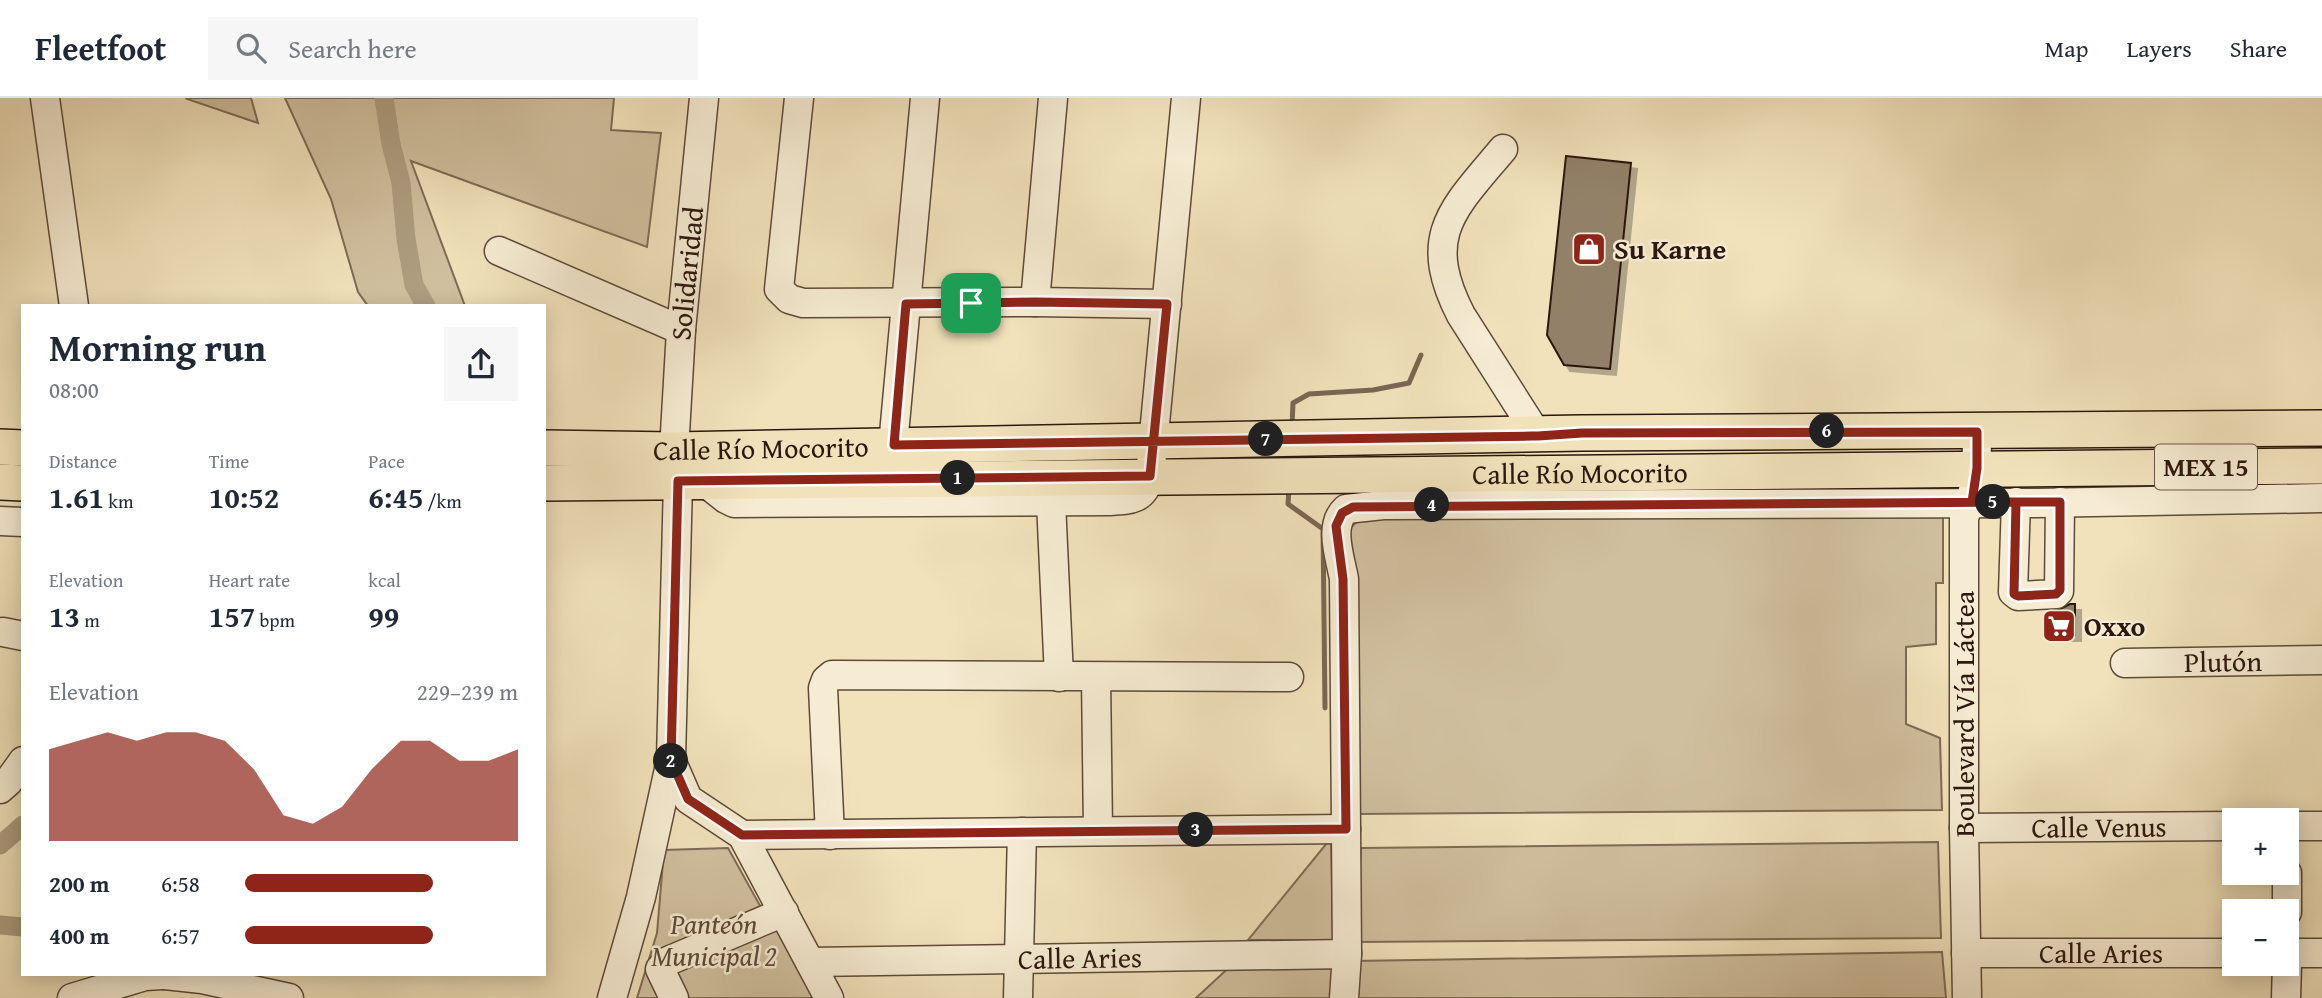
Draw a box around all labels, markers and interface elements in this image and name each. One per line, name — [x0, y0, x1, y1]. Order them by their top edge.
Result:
search box — [208, 17, 698, 80]
text: Fleetfoot — [35, 24, 166, 72]
icon: search — [232, 29, 270, 67]
text: Search here — [288, 29, 417, 68]
text: Map — [2045, 31, 2088, 66]
text: Layers — [2126, 31, 2192, 66]
text: Share — [2230, 31, 2287, 66]
street label: Solidaridad — [659, 204, 713, 342]
place label: Su Karne — [1614, 228, 1726, 269]
shop icon: Su Karne — [1570, 230, 1608, 268]
pin — [941, 273, 1001, 333]
icon: arrive — [952, 284, 990, 322]
text: Morning run — [49, 319, 266, 375]
button: share — [444, 327, 518, 401]
text: 08:00 — [49, 373, 99, 406]
pin: 6 — [1810, 414, 1844, 448]
text: 6 — [1822, 416, 1831, 444]
pin: 7 — [1248, 422, 1284, 456]
text: 7 — [1261, 424, 1270, 452]
street label: Calle Río Mocorito — [653, 425, 869, 470]
road number: MEX 15 — [2155, 444, 2257, 490]
text: Distance — [49, 447, 117, 475]
text: Time — [209, 447, 249, 475]
text: Pace — [368, 447, 405, 475]
street label: Calle Río Mocorito — [1472, 451, 1688, 494]
pin: 1 — [940, 460, 976, 496]
text: 1 — [953, 463, 962, 491]
text: 1.61 — [49, 475, 104, 519]
text: 10:52 — [209, 475, 279, 519]
text: 6:45 — [368, 475, 423, 519]
pin: 5 — [1976, 484, 2010, 520]
text: km — [104, 487, 133, 515]
text: /km — [423, 487, 462, 515]
text: 5 — [1988, 487, 1997, 515]
pin: 4 — [1414, 488, 1450, 522]
text: 4 — [1427, 490, 1436, 518]
text: Elevation — [49, 566, 123, 594]
text: Heart rate — [209, 566, 290, 594]
text: kcal — [368, 566, 401, 594]
street label: Boulevard Vía Láctea — [1943, 590, 1984, 837]
text: 13 — [49, 594, 80, 638]
text: 157 — [209, 594, 255, 638]
text: 99 — [368, 594, 399, 638]
place label: Oxxo — [2084, 605, 2146, 646]
text: m — [80, 606, 100, 634]
text: bpm — [255, 606, 295, 634]
supermarket icon: Oxxo — [2040, 607, 2078, 645]
street label: Plutón — [2184, 640, 2263, 682]
text: Elevation — [49, 675, 139, 708]
text: 229–239 m — [417, 675, 518, 708]
pin: 2 — [654, 744, 688, 778]
text: 2 — [666, 746, 675, 774]
street label: Calle Venus — [2031, 806, 2167, 848]
map controls — [2222, 808, 2299, 976]
button: + — [2222, 808, 2299, 885]
pin: 3 — [1178, 812, 1214, 848]
text: 3 — [1191, 815, 1200, 843]
text: 200 m — [49, 867, 110, 900]
text: 6:58 — [161, 867, 200, 900]
button: − — [2222, 899, 2299, 976]
park label: Panteón Municipal 2 — [651, 903, 777, 976]
text: 400 m — [49, 919, 110, 952]
text: 6:57 — [161, 919, 200, 952]
street label: Calle Aries — [2039, 932, 2163, 973]
street label: Calle Aries — [1018, 936, 1142, 979]

